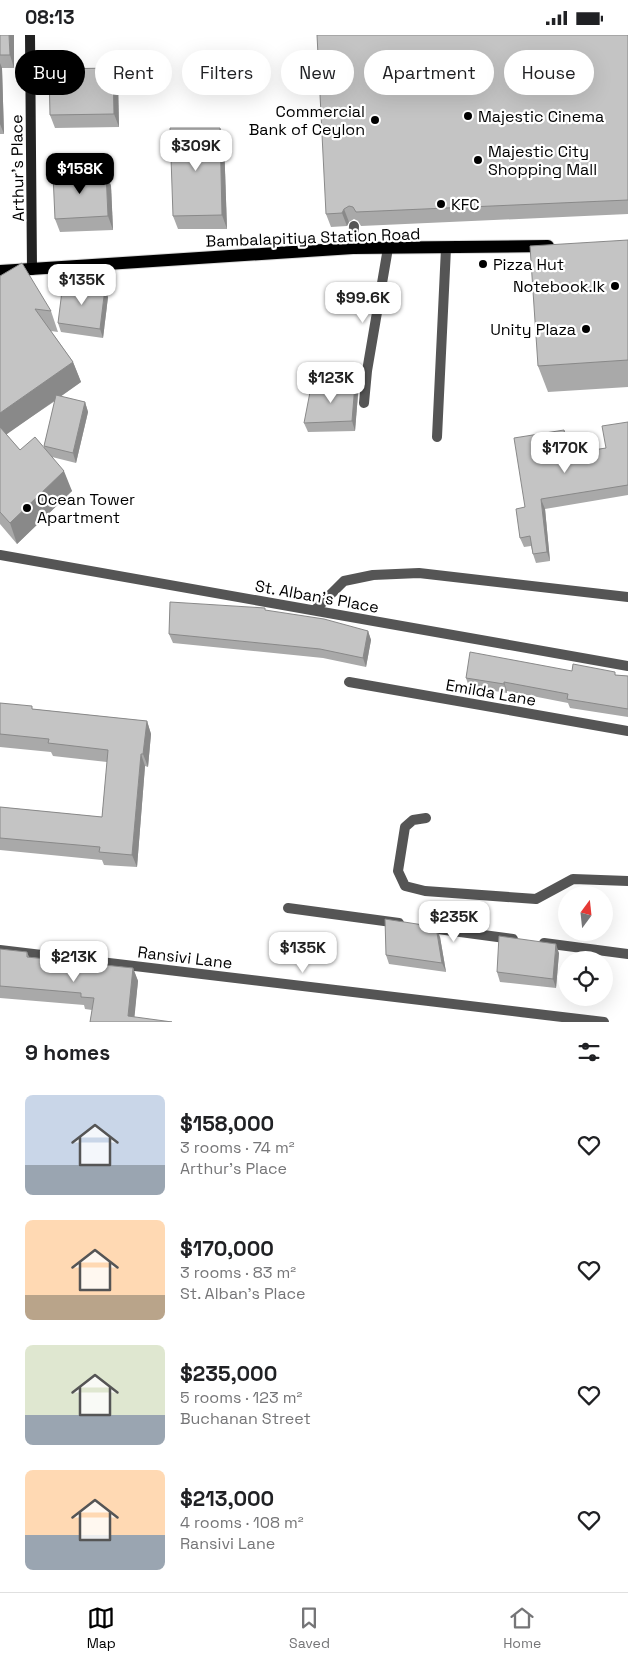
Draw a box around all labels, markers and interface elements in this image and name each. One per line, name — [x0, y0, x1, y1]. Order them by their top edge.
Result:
text: 08:13 — [25, 5, 75, 30]
chip: Buy — [15, 50, 85, 95]
chip: Rent — [95, 50, 172, 95]
chip: Filters — [182, 50, 271, 95]
chip: New — [281, 50, 354, 95]
chip: Apartment — [364, 50, 494, 95]
chip: House — [504, 50, 594, 95]
place label: Commercial Bank of Ceylon — [249, 101, 365, 140]
place label: Majestic Cinema — [478, 106, 604, 127]
marker: Majestic Cinema — [462, 110, 474, 122]
street label: Arthur's Place — [6, 114, 29, 222]
marker: Commercial Bank of Ceylon — [369, 114, 381, 126]
pin: $309K — [161, 129, 231, 172]
text: $309K — [171, 135, 221, 156]
place label: Majestic City Shopping Mall — [488, 141, 597, 180]
pin: $158K — [45, 153, 115, 195]
marker: Majestic City Shopping Mall — [472, 154, 484, 166]
text: $158K — [57, 158, 103, 179]
place label: KFC — [451, 194, 480, 215]
marker: KFC — [435, 198, 447, 210]
street label: Bambalapitiya Station Road — [205, 223, 421, 252]
place label: Pizza Hut — [493, 254, 564, 275]
marker: Pizza Hut — [477, 258, 489, 270]
pin: $135K — [47, 263, 117, 306]
text: $135K — [59, 269, 105, 290]
place label: Notebook.lk — [513, 276, 605, 297]
marker: Notebook.lk — [609, 280, 621, 292]
pin: $99.6K — [322, 281, 404, 324]
text: $99.6K — [336, 287, 390, 308]
place label: Unity Plaza — [490, 319, 576, 340]
marker: Unity Plaza — [580, 323, 592, 335]
pin: $123K — [296, 361, 366, 404]
text: $123K — [308, 367, 354, 388]
pin: $170K — [530, 431, 600, 474]
text: $170K — [542, 437, 588, 458]
place label: Ocean Tower Apartment — [37, 489, 135, 528]
marker: Ocean Tower Apartment — [21, 502, 33, 514]
street label: St. Alban's Place — [253, 575, 381, 618]
street label: Emilda Lane — [444, 674, 538, 711]
north arrow — [558, 886, 612, 941]
map controls — [558, 886, 613, 1006]
pin: $235K — [419, 901, 489, 943]
text: $235K — [430, 906, 478, 927]
pin: $135K — [268, 931, 338, 974]
text: $135K — [280, 937, 326, 958]
pin: $213K — [39, 941, 109, 983]
street label: Ransivi Lane — [136, 941, 234, 974]
text: $213K — [51, 946, 97, 967]
button: locate — [558, 951, 613, 1006]
icon: filters — [575, 1038, 603, 1066]
text: 9 homes — [25, 1039, 110, 1066]
text: $158,000 — [180, 1110, 274, 1137]
icon: home — [65, 1115, 125, 1175]
icon: heart — [575, 1131, 603, 1159]
text: 3 rooms · 74 m² — [180, 1137, 295, 1158]
text: Arthur's Place — [180, 1158, 287, 1179]
text: $170,000 — [180, 1235, 274, 1262]
icon: home — [65, 1240, 125, 1300]
icon: heart — [575, 1256, 603, 1284]
text: 3 rooms · 83 m² — [180, 1262, 296, 1283]
text: St. Alban's Place — [180, 1283, 306, 1304]
text: $235,000 — [180, 1360, 277, 1387]
icon: home — [65, 1365, 125, 1425]
icon: heart — [575, 1381, 603, 1409]
text: 5 rooms · 123 m² — [180, 1387, 302, 1408]
text: Buchanan Street — [180, 1408, 311, 1429]
text: $213,000 — [180, 1485, 274, 1512]
icon: home — [65, 1490, 125, 1550]
icon: heart — [575, 1506, 603, 1534]
text: 4 rooms · 108 m² — [180, 1512, 304, 1533]
text: Ransivi Lane — [180, 1533, 275, 1554]
tab: Map — [87, 1604, 116, 1652]
tab: Saved — [289, 1604, 330, 1652]
tab: Home — [503, 1604, 541, 1652]

